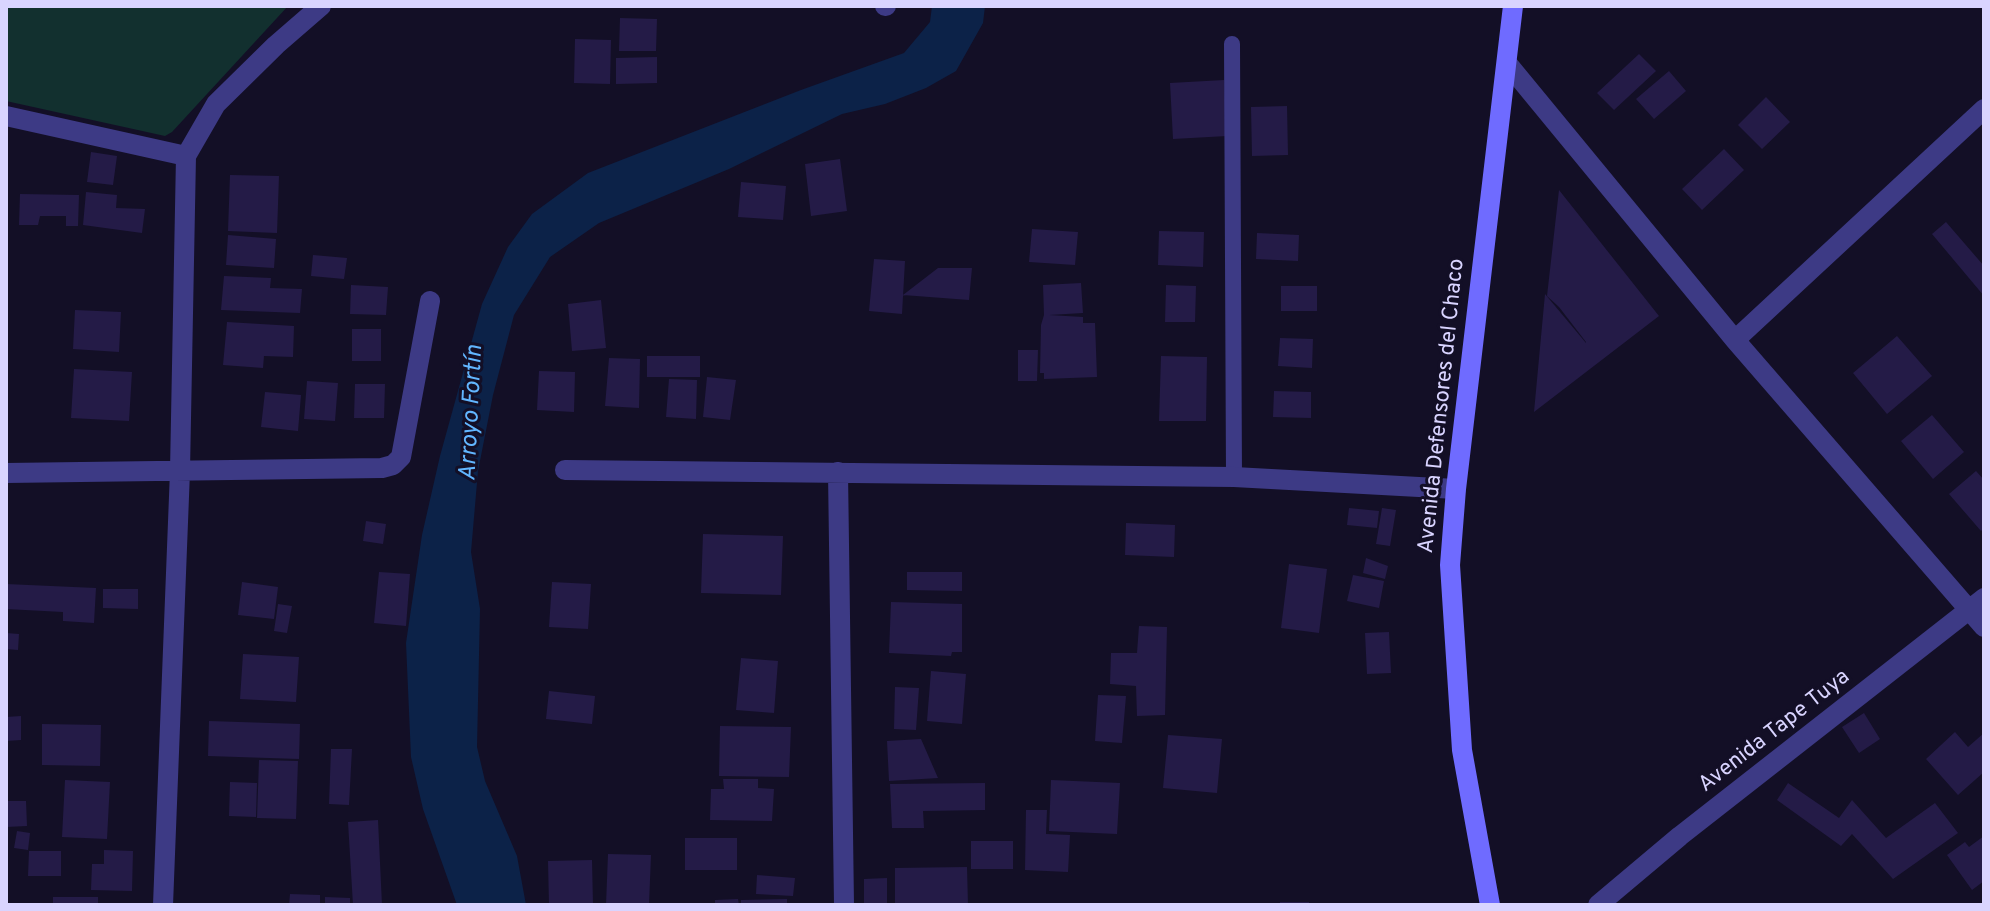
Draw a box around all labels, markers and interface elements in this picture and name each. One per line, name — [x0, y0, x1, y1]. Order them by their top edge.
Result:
street label: Avenida Defensores del Chaco — [1414, 257, 1472, 555]
water label: Arroyo Fortín — [455, 344, 491, 482]
street label: Avenida Tape Tuya — [1694, 665, 1856, 799]

